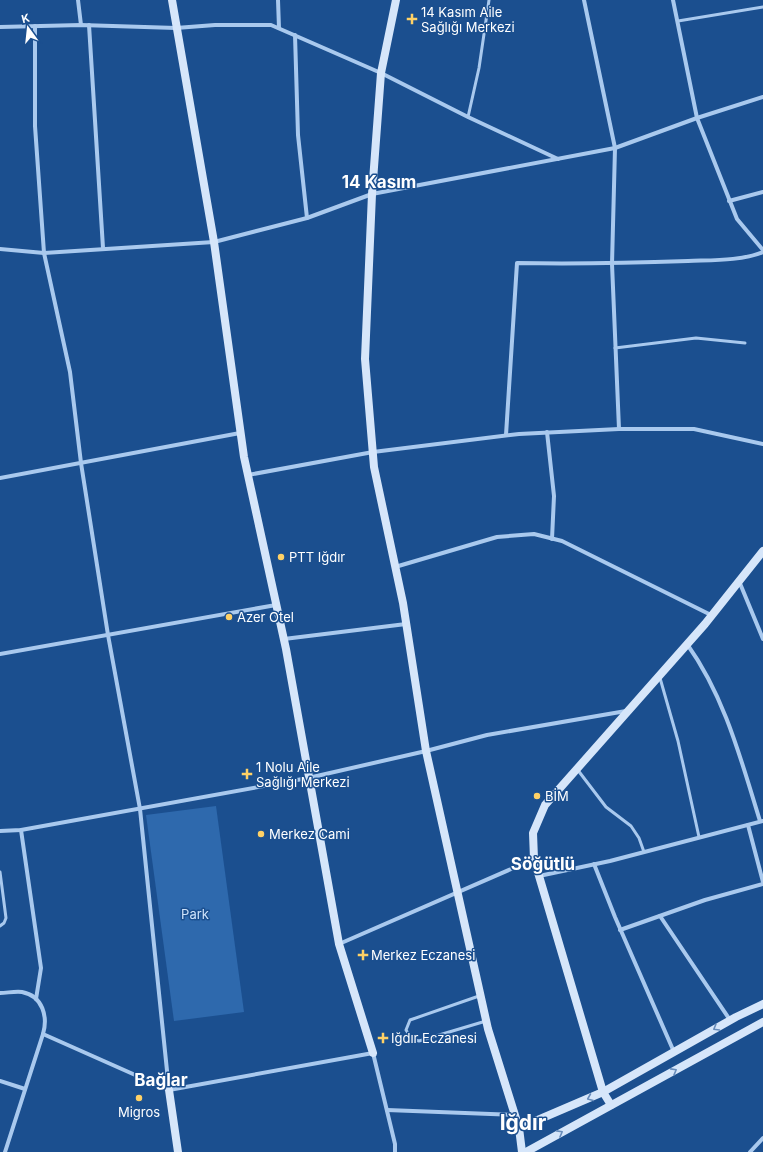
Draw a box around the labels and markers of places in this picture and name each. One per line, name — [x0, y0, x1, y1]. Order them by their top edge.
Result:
place label: 14 Kasım Aile Sağlığı Merkezi — [421, 4, 515, 35]
marker: 14 Kasım Aile Sağlığı Merkezi — [406, 13, 418, 25]
place label: PTT Iğdır — [289, 549, 345, 565]
marker: PTT Iğdır — [276, 552, 286, 562]
place label: Azer Otel — [237, 609, 294, 625]
marker: Azer Otel — [224, 612, 234, 622]
place label: 1 Nolu Aile Sağlığı Merkezi — [256, 759, 350, 790]
marker: 1 Nolu Aile Sağlığı Merkezi — [241, 768, 253, 780]
place label: BİM — [545, 788, 569, 804]
marker: BİM — [532, 791, 542, 801]
place label: Merkez Cami — [269, 826, 350, 842]
marker: Merkez Cami — [256, 829, 266, 839]
place label: Merkez Eczanesi — [371, 947, 475, 963]
marker: Merkez Eczanesi — [358, 950, 368, 960]
place label: Iğdır Eczanesi — [391, 1030, 477, 1046]
marker: Iğdır Eczanesi — [378, 1033, 388, 1043]
marker: Migros — [134, 1093, 144, 1103]
place label: Migros — [118, 1104, 160, 1120]

